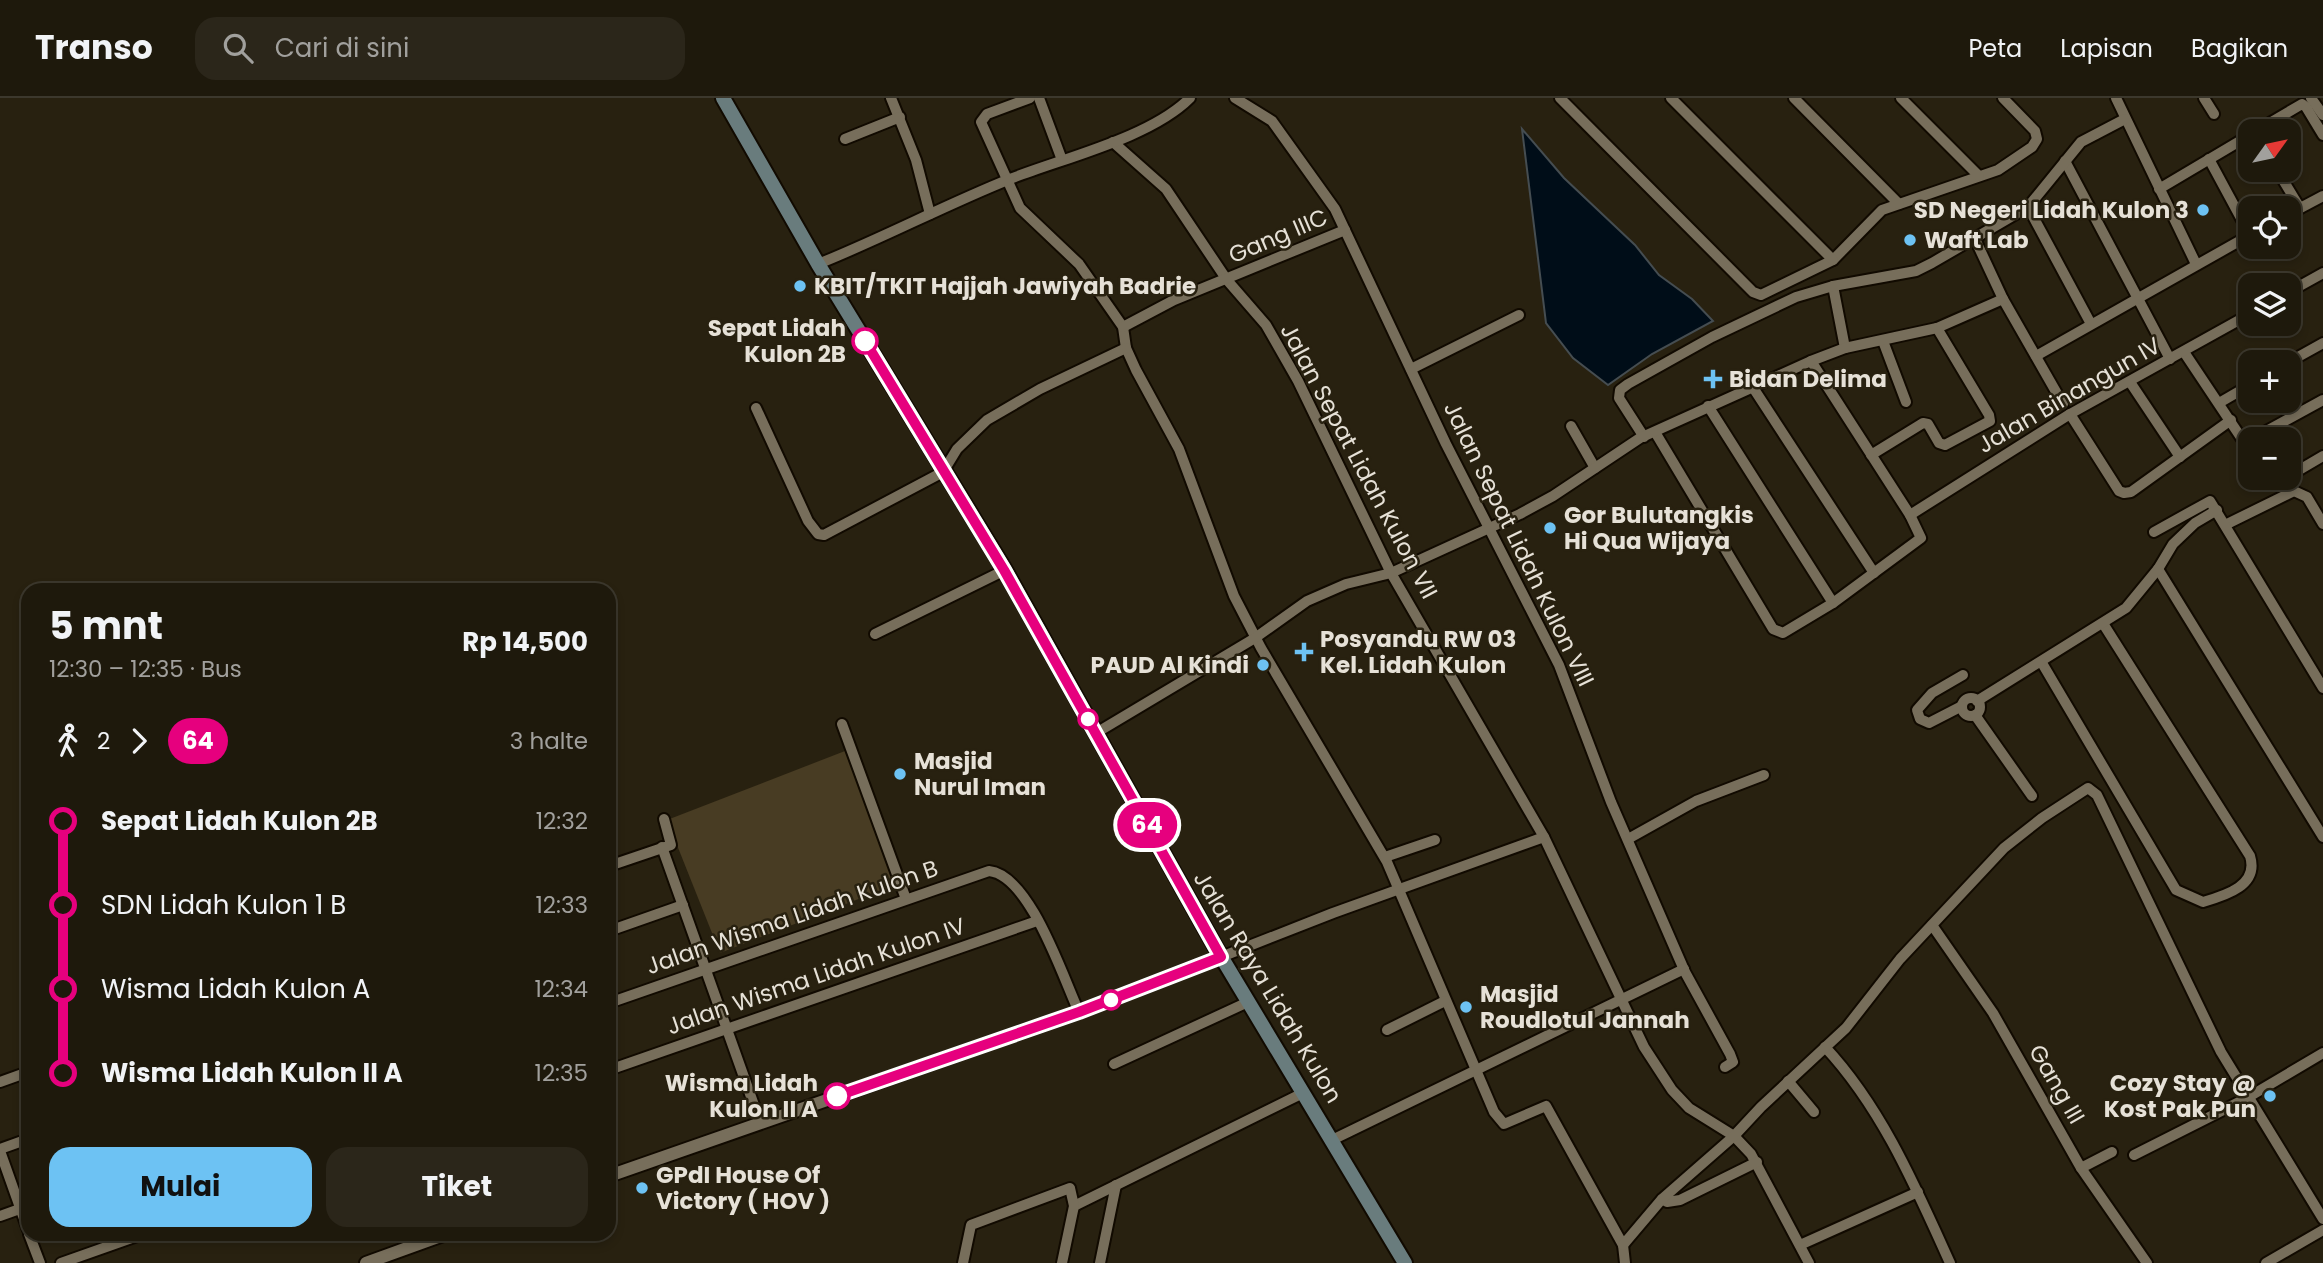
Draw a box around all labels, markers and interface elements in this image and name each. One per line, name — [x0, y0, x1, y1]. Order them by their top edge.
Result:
search box — [195, 17, 685, 80]
text: Transo — [35, 24, 153, 71]
icon: search — [219, 29, 257, 67]
text: Cari di sini — [275, 30, 409, 66]
text: Peta — [1968, 32, 2022, 65]
text: Lapisan — [2060, 32, 2153, 65]
text: Bagikan — [2191, 32, 2288, 65]
north arrow — [2238, 119, 2301, 182]
map controls — [2238, 119, 2301, 490]
place label: SD Negeri Lidah Kulon 3 — [1914, 194, 2189, 226]
button: locate — [2238, 196, 2301, 259]
street label: Gang IIIC — [1224, 201, 1332, 271]
marker: SD Negeri Lidah Kulon 3 — [2195, 202, 2211, 218]
place label: Waft Lab — [1924, 224, 2029, 256]
marker: Waft Lab — [1902, 232, 1918, 248]
place label: KBIT/TKIT Hajjah Jawiyah Badrie — [814, 270, 1196, 302]
button: layers — [2238, 273, 2301, 336]
marker: KBIT/TKIT Hajjah Jawiyah Badrie — [792, 278, 808, 294]
place label: Sepat Lidah Kulon 2B — [708, 312, 846, 370]
street label: Jalan Sepat Lidah Kulon VII — [1273, 318, 1445, 604]
marker: Sepat Lidah Kulon 2B — [852, 328, 878, 354]
street label: Jalan Binangun IV — [1971, 329, 2167, 461]
button: + — [2238, 350, 2301, 413]
place label: Bidan Delima — [1729, 363, 1887, 395]
marker: Bidan Delima — [1703, 369, 1723, 389]
street label: Jalan Sepat Lidah Kulon VIII — [1436, 396, 1602, 692]
button: − — [2238, 427, 2301, 490]
place label: Gor Bulutangkis Hi Qua Wijaya — [1564, 499, 1754, 557]
marker: Gor Bulutangkis Hi Qua Wijaya — [1542, 520, 1558, 536]
text: 5 mnt — [49, 599, 163, 652]
place label: Posyandu RW 03 Kel. Lidah Kulon — [1320, 623, 1516, 681]
text: Rp 14,500 — [462, 624, 588, 660]
marker: Posyandu RW 03 Kel. Lidah Kulon — [1294, 642, 1314, 662]
place label: PAUD Al Kindi — [1091, 649, 1249, 681]
text: 12:30 – 12:35 · Bus — [49, 653, 242, 685]
marker: PAUD Al Kindi — [1255, 657, 1271, 673]
unlabelled marker — [1078, 709, 1098, 729]
icon: walk — [49, 722, 87, 760]
icon: forward — [120, 722, 158, 760]
text: 64 — [182, 724, 214, 757]
text: 2 — [97, 725, 110, 757]
text: 3 halte — [510, 725, 588, 757]
place label: Masjid Nurul Iman — [914, 745, 1046, 803]
marker: Masjid Nurul Iman — [892, 766, 908, 782]
line badge: 64 — [1116, 802, 1178, 848]
text: Sepat Lidah Kulon 2B — [101, 803, 378, 839]
text: 12:32 — [536, 805, 588, 837]
text: 64 — [1131, 808, 1163, 841]
street label: Jalan Wisma Lidah Kulon B — [642, 852, 942, 982]
street label: Jalan Raya Lidah Kulon — [1186, 865, 1350, 1109]
text: SDN Lidah Kulon 1 B — [101, 887, 346, 923]
text: 12:33 — [535, 889, 588, 921]
street label: Jalan Wisma Lidah Kulon IV — [662, 910, 970, 1042]
text: Wisma Lidah Kulon A — [101, 971, 370, 1007]
text: 12:34 — [535, 973, 588, 1005]
place label: Masjid Roudlotul Jannah — [1480, 978, 1690, 1036]
unlabelled marker — [1101, 990, 1121, 1010]
marker: Masjid Roudlotul Jannah — [1458, 999, 1474, 1015]
street label: Gang III — [2021, 1038, 2093, 1130]
text: Wisma Lidah Kulon II A — [101, 1055, 403, 1091]
text: 12:35 — [535, 1057, 588, 1089]
place label: Wisma Lidah Kulon II A — [665, 1067, 818, 1125]
place label: Cozy Stay @ Kost Pak Pun — [2104, 1067, 2256, 1125]
marker: Wisma Lidah Kulon II A — [824, 1083, 850, 1109]
marker: Cozy Stay @ Kost Pak Pun — [2262, 1088, 2278, 1104]
button: Mulai — [49, 1147, 312, 1227]
button: Tiket — [326, 1147, 588, 1227]
place label: GPdI House Of Victory ( HOV ) — [656, 1159, 830, 1217]
marker: GPdI House Of Victory ( HOV ) — [634, 1180, 650, 1196]

